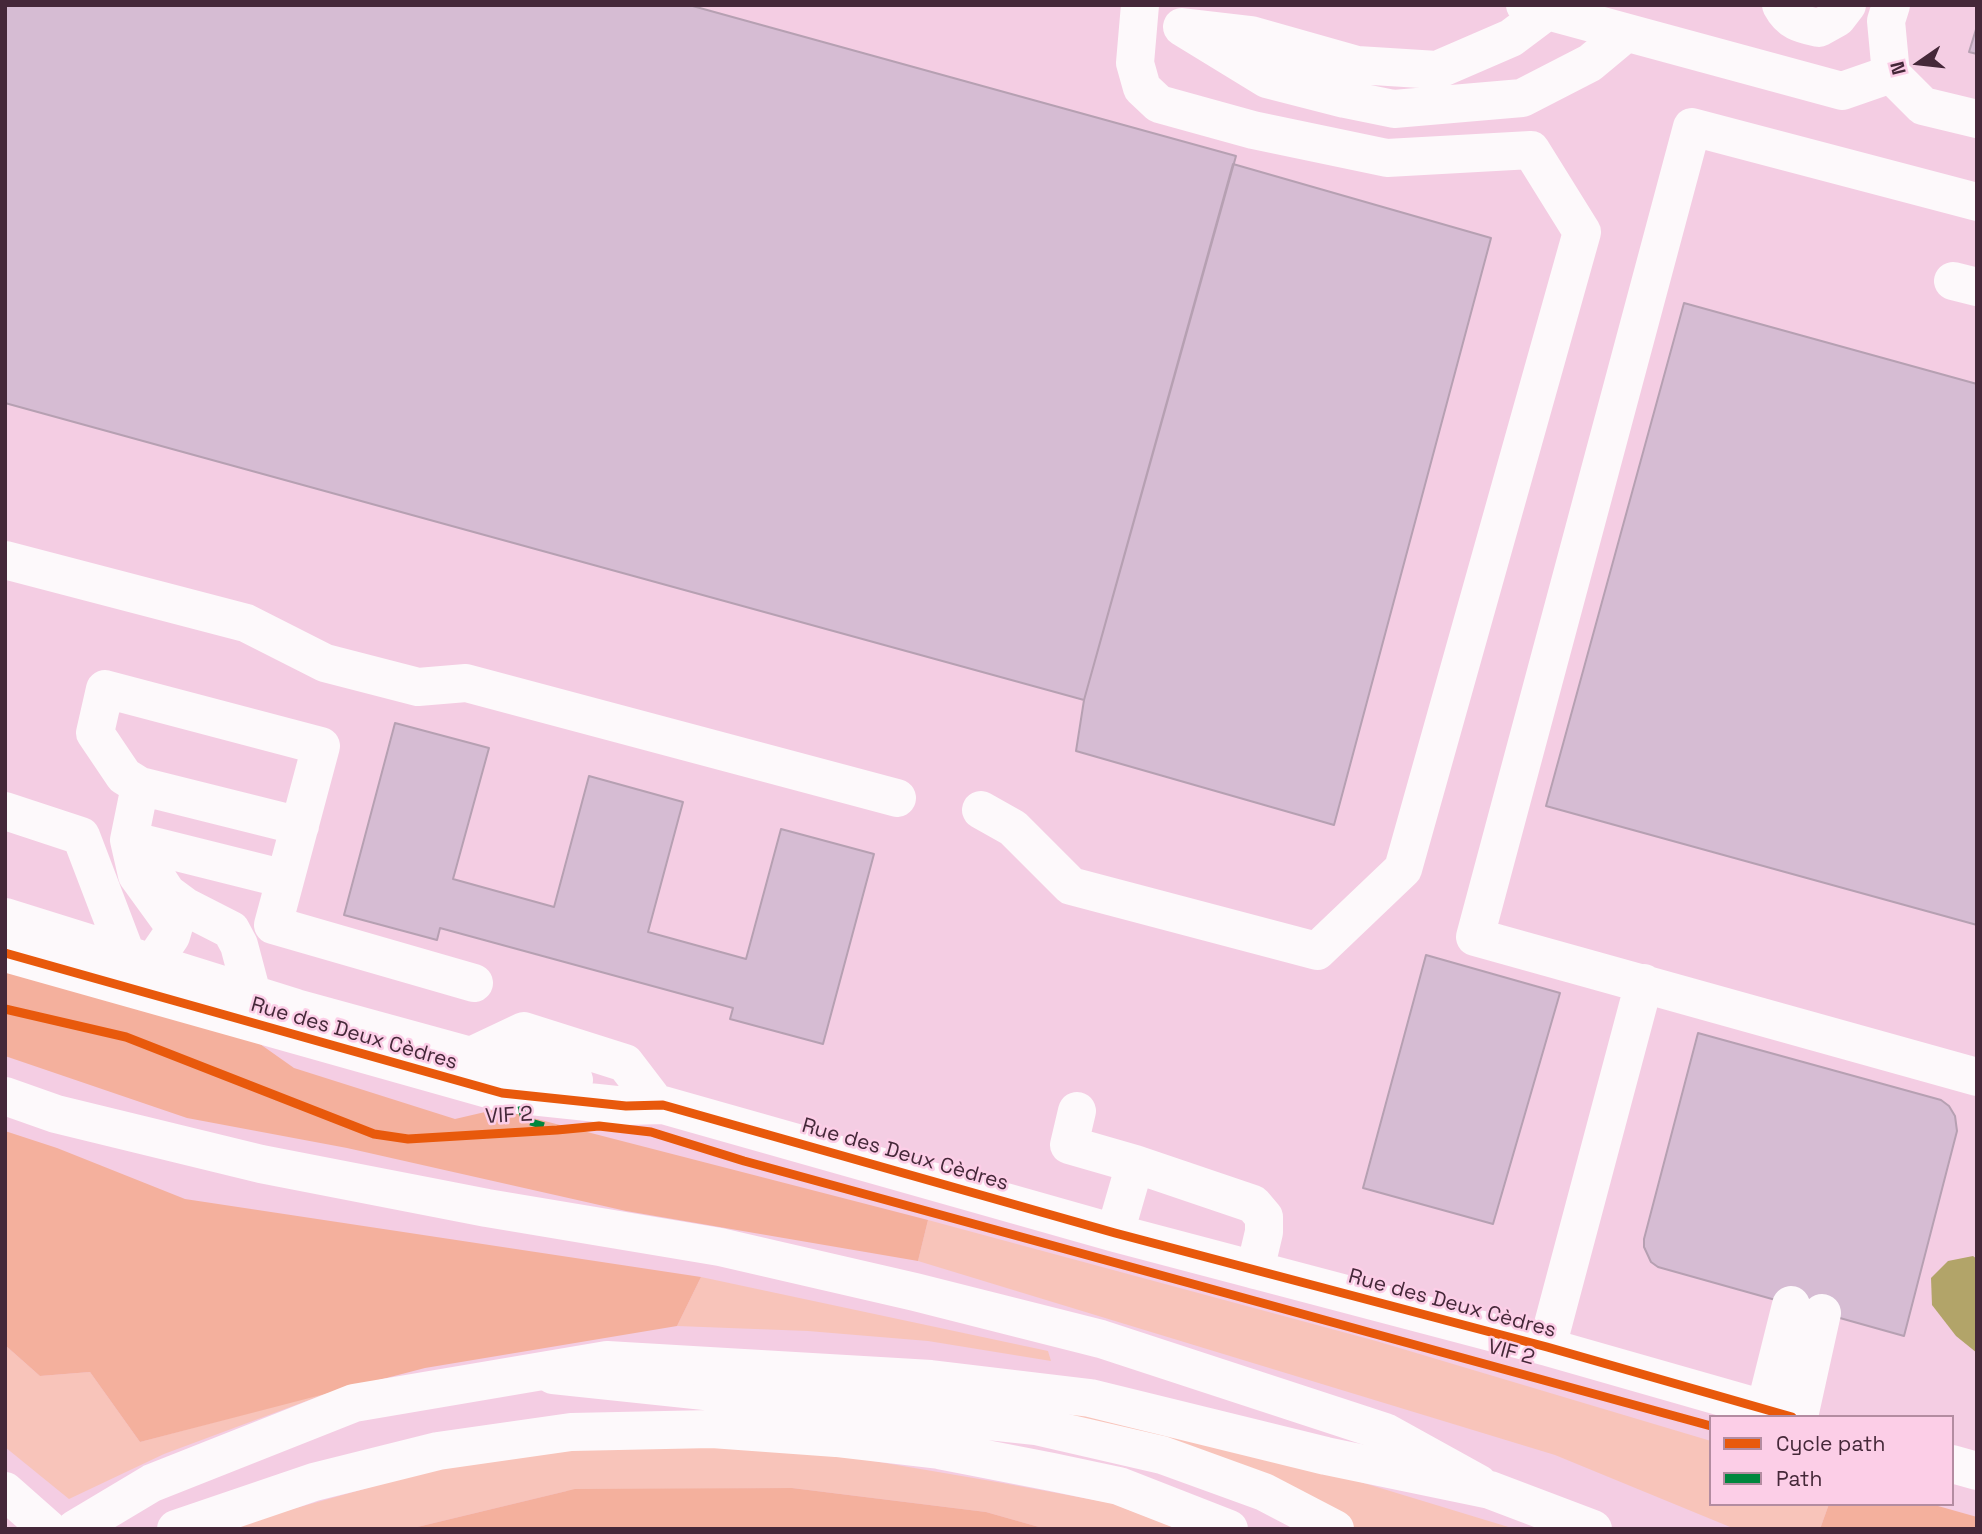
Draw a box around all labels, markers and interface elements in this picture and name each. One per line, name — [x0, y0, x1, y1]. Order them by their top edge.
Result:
north arrow — [1884, 28, 1954, 98]
text: N — [1884, 59, 1912, 77]
street label: Rue des Deux Cèdres — [248, 992, 460, 1076]
street label: VIF 2 — [485, 1102, 533, 1130]
street label: Rue des Deux Cèdres — [799, 1113, 1011, 1197]
street label: Rue des Deux Cèdres — [1345, 1264, 1559, 1344]
street label: VIF 2 — [1485, 1335, 1537, 1371]
legend — [1709, 1415, 1954, 1506]
text: Cycle path — [1776, 1430, 1885, 1457]
text: Path — [1776, 1465, 1822, 1492]

